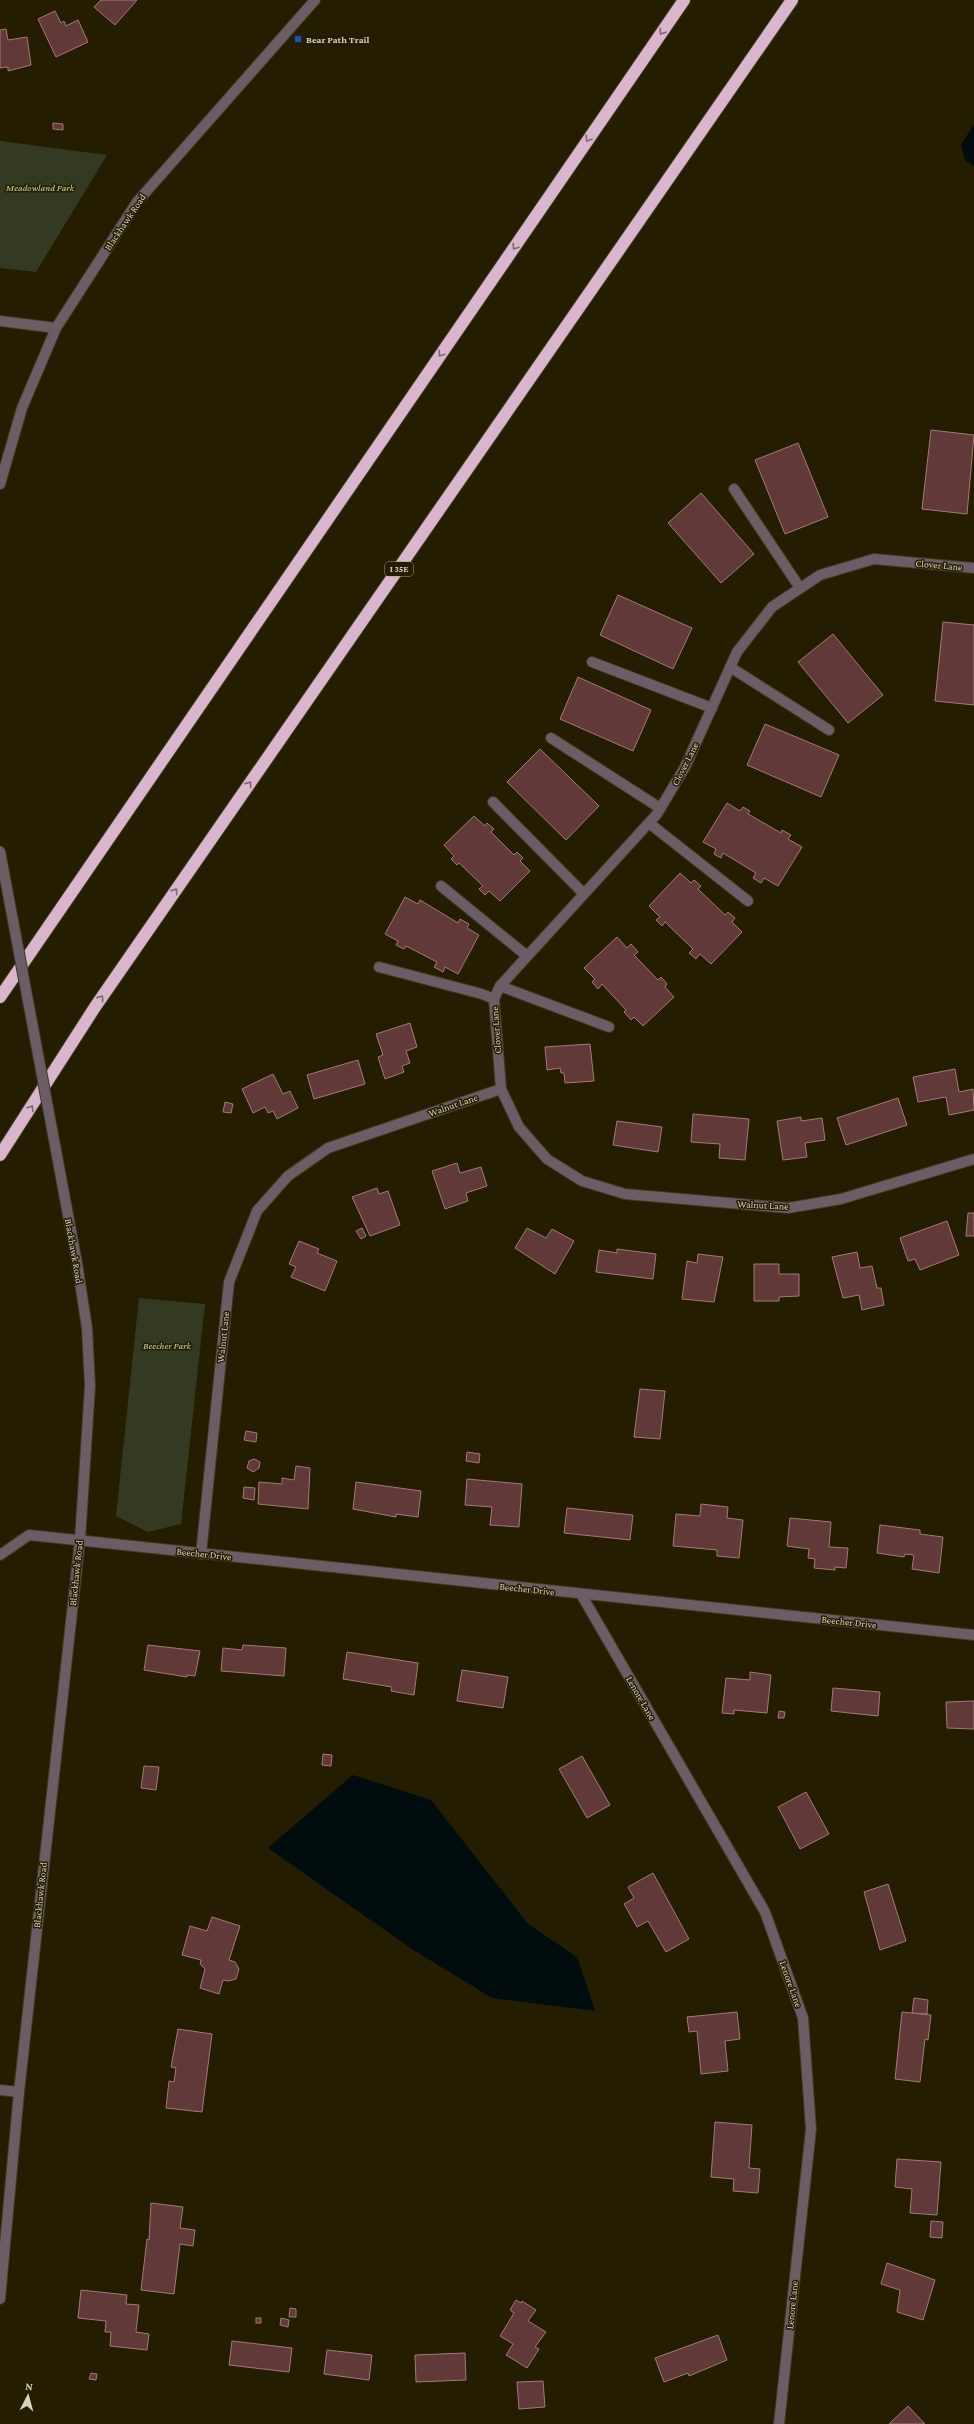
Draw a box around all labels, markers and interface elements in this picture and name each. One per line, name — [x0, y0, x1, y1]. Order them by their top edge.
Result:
one-way arrow — [659, 28, 667, 35]
marker: Bear Path Trail — [293, 34, 303, 44]
place label: Bear Path Trail — [306, 34, 369, 45]
one-way arrow — [586, 135, 593, 142]
park label: Meadowland Park — [5, 182, 75, 193]
street label: Blackhawk Road — [102, 191, 148, 252]
one-way arrow — [513, 242, 520, 249]
one-way arrow — [438, 350, 446, 357]
street label: Clover Lane — [915, 557, 964, 573]
road number: I 35E — [385, 562, 413, 576]
street label: Clover Lane — [669, 740, 701, 788]
one-way arrow — [244, 782, 251, 789]
one-way arrow — [170, 889, 177, 896]
one-way arrow — [96, 996, 103, 1003]
street label: Clover Lane — [489, 1005, 503, 1054]
street label: Walnut Lane — [427, 1091, 480, 1119]
one-way arrow — [27, 1105, 34, 1112]
street label: Walnut Lane — [737, 1198, 789, 1212]
street label: Blackhawk Road — [63, 1218, 85, 1285]
street label: Walnut Lane — [215, 1310, 231, 1363]
park label: Beecher Park — [143, 1340, 192, 1351]
street label: Blackhawk Road — [67, 1539, 85, 1606]
street label: Beecher Drive — [176, 1546, 233, 1562]
street label: Beecher Drive — [499, 1581, 556, 1597]
street label: Beecher Drive — [821, 1614, 878, 1630]
street label: Lenore Lane — [624, 1674, 658, 1722]
street label: Blackhawk Road — [31, 1861, 49, 1928]
street label: Lenore Lane — [778, 1959, 805, 2009]
street label: Lenore Lane — [784, 2280, 800, 2330]
north arrow — [8, 2376, 48, 2416]
text: N — [25, 2380, 34, 2392]

